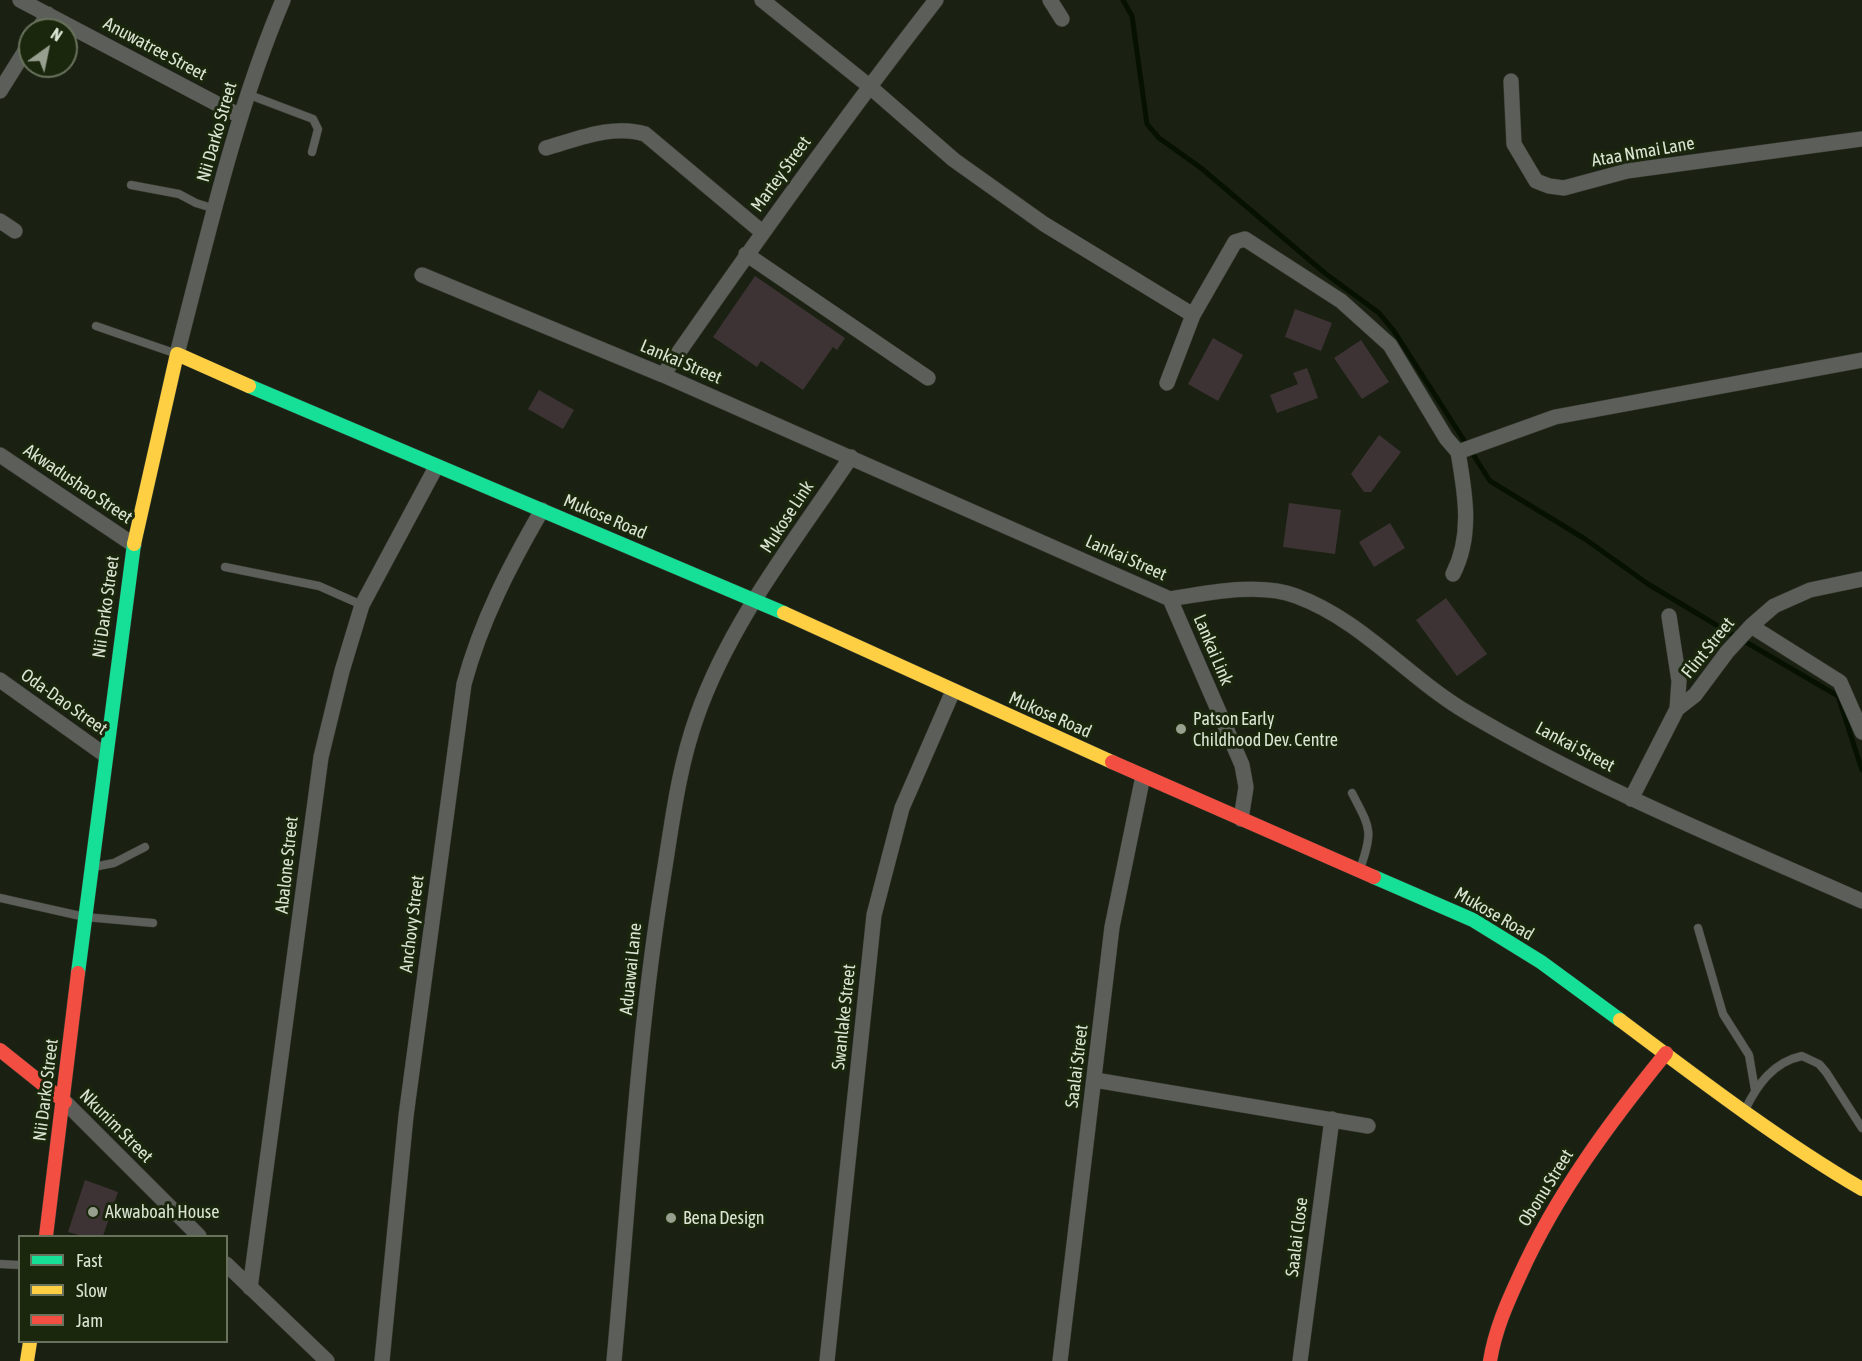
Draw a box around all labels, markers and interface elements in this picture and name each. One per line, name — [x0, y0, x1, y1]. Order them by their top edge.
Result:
street label: Anuwatree Street — [100, 13, 210, 85]
north arrow — [18, 18, 78, 78]
text: N — [48, 24, 66, 45]
street label: Nii Darko Street — [192, 79, 242, 185]
street label: Martey Street — [746, 132, 816, 216]
street label: Ataa Nmai Lane — [1590, 132, 1696, 172]
street label: Lankai Street — [637, 335, 725, 389]
street label: Akwadushao Street — [19, 440, 137, 528]
street label: Mukose Link — [756, 477, 818, 557]
street label: Mukose Road — [560, 490, 650, 544]
street label: Lankai Street — [1082, 531, 1170, 585]
street label: Nii Darko Street — [88, 554, 124, 660]
street label: Lankai Link — [1188, 611, 1238, 689]
street label: Flint Street — [1677, 613, 1739, 683]
street label: Oda-Dao Street — [17, 664, 111, 740]
street label: Mukose Road — [1005, 687, 1095, 743]
place label: Patson Early Childhood Dev. Centre — [1193, 708, 1338, 750]
street label: Lankai Street — [1532, 717, 1618, 777]
marker: Patson Early Childhood Dev. Centre — [1174, 722, 1188, 736]
street label: Abalone Street — [271, 815, 303, 915]
street label: Anchovy Street — [395, 874, 429, 974]
street label: Mukose Road — [1450, 883, 1538, 945]
street label: Aduawai Lane — [615, 922, 647, 1016]
street label: Swanlake Street — [828, 963, 860, 1071]
street label: Saalai Street — [1061, 1023, 1093, 1109]
street label: Nii Darko Street — [29, 1038, 63, 1142]
street label: Nkunim Street — [75, 1085, 157, 1167]
street label: Obonu Street — [1514, 1145, 1578, 1231]
street label: Saalai Close — [1281, 1196, 1313, 1278]
place label: Akwaboah House — [105, 1201, 219, 1223]
marker: Akwaboah House — [86, 1205, 100, 1219]
place label: Bena Design — [683, 1207, 764, 1229]
marker: Bena Design — [664, 1211, 678, 1225]
legend — [18, 1235, 228, 1343]
text: Fast — [76, 1250, 103, 1271]
text: Slow — [76, 1280, 107, 1301]
text: Jam — [76, 1310, 103, 1331]

